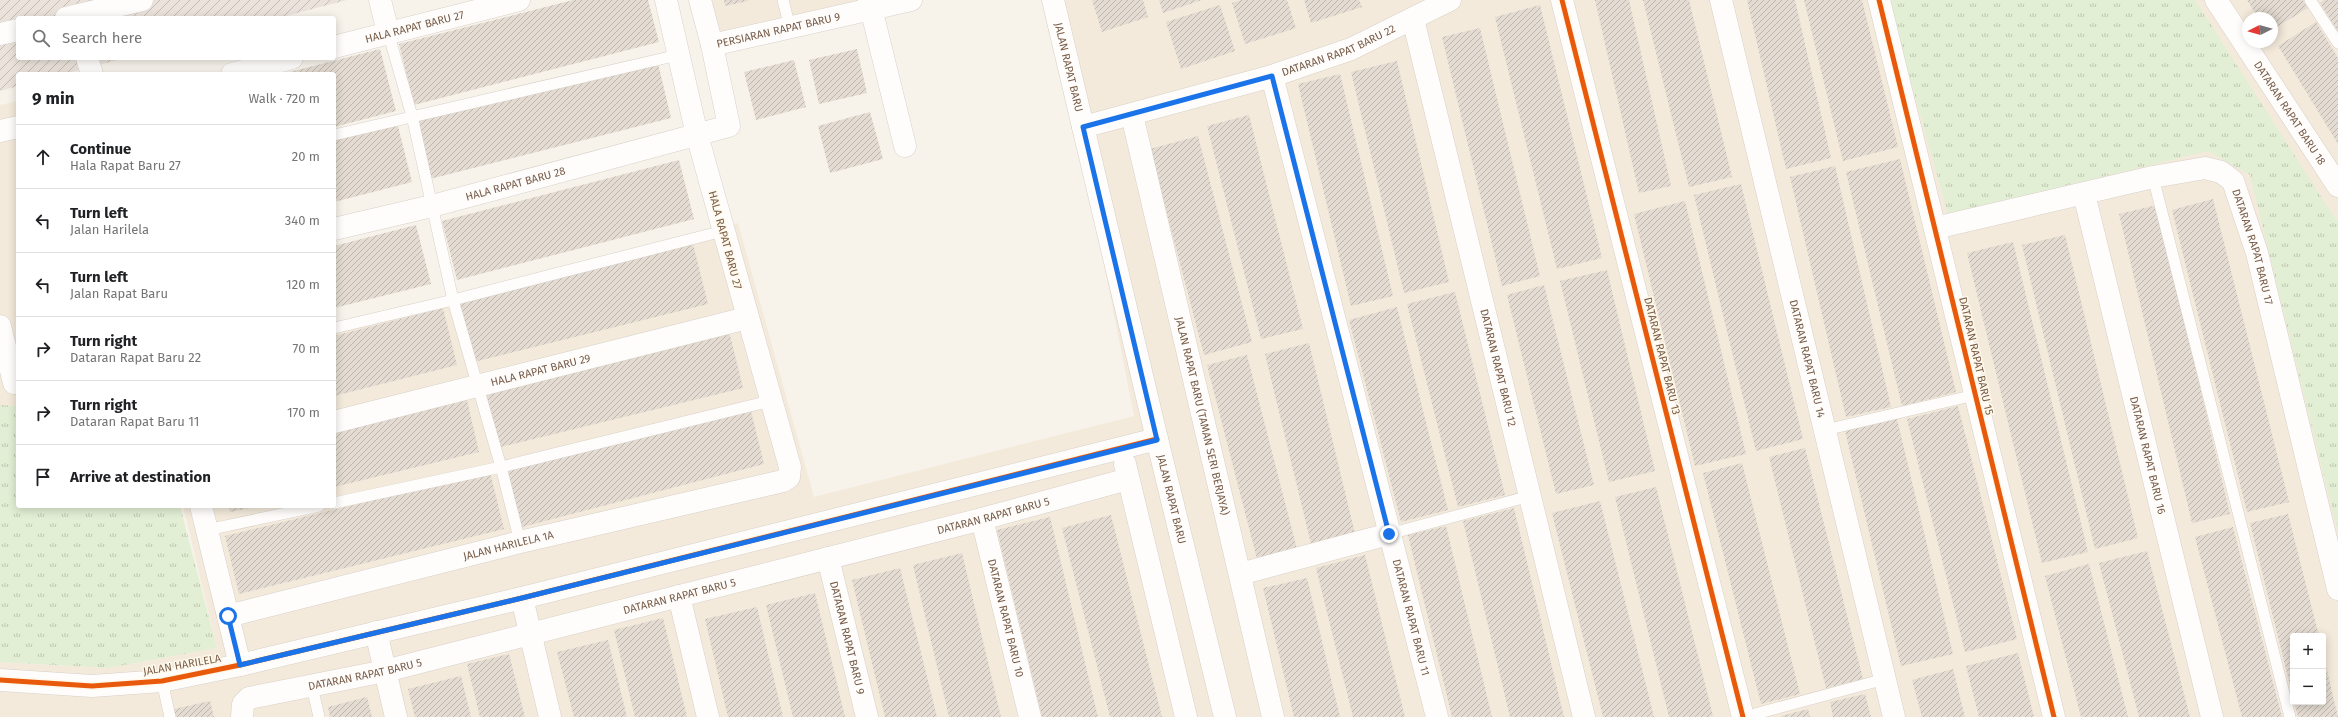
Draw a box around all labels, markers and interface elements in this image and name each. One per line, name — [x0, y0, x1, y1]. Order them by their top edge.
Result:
street label: HALA RAPAT BARU 27 — [364, 8, 465, 45]
street label: PERSIARAN RAPAT BARU 9 — [715, 10, 842, 50]
north arrow — [2242, 12, 2278, 48]
search box — [16, 16, 336, 60]
street label: JALAN RAPAT BARU — [1052, 21, 1086, 113]
street label: DATARAN RAPAT BARU 22 — [1280, 22, 1397, 79]
icon: search — [30, 27, 52, 49]
text: Search here — [62, 29, 142, 47]
street label: DATARAN RAPAT BARU 18 — [2251, 59, 2329, 167]
text: 9 min — [32, 88, 75, 109]
text: Walk · 720 m — [248, 91, 320, 106]
text: Continue — [70, 140, 131, 158]
icon: ahead — [32, 146, 54, 168]
text: 20 m — [292, 149, 320, 164]
text: Hala Rapat Baru 27 — [70, 158, 181, 173]
street label: HALA RAPAT BARU 28 — [464, 164, 567, 203]
street label: DATARAN RAPAT BARU 17 — [2230, 187, 2276, 306]
street label: HALA RAPAT BARU 27 — [706, 189, 744, 291]
text: Turn left — [70, 204, 128, 222]
icon: left — [32, 210, 54, 232]
text: 340 m — [285, 213, 320, 228]
text: Jalan Harilela — [70, 222, 149, 237]
text: Turn left — [70, 268, 128, 286]
icon: left — [32, 274, 54, 296]
text: 120 m — [286, 277, 320, 292]
text: Jalan Rapat Baru — [70, 286, 168, 301]
street label: DATARAN RAPAT BARU 13 — [1641, 296, 1683, 416]
street label: DATARAN RAPAT BARU 15 — [1956, 296, 1996, 417]
street label: DATARAN RAPAT BARU 14 — [1787, 298, 1828, 419]
street label: DATARAN RAPAT BARU 12 — [1478, 308, 1519, 428]
street label: JALAN RAPAT BARU (TAMAN SERI BERJAYA) — [1173, 316, 1231, 516]
text: Turn right — [70, 332, 137, 350]
icon: right — [32, 338, 54, 360]
text: 70 m — [293, 341, 320, 356]
text: Dataran Rapat Baru 22 — [70, 350, 201, 365]
street label: HALA RAPAT BARU 29 — [489, 351, 592, 389]
street label: DATARAN RAPAT BARU 16 — [2127, 395, 2169, 516]
text: Turn right — [70, 396, 137, 414]
icon: right — [32, 402, 54, 424]
text: 170 m — [287, 405, 320, 420]
text: Dataran Rapat Baru 11 — [70, 414, 199, 429]
street label: JALAN RAPAT BARU — [1154, 453, 1188, 545]
icon: arrive — [32, 466, 54, 488]
text: Arrive at destination — [70, 468, 211, 486]
street label: DATARAN RAPAT BARU 5 — [936, 494, 1051, 537]
route end — [1380, 525, 1398, 543]
street label: JALAN HARILELA 1A — [462, 528, 555, 563]
street label: DATARAN RAPAT BARU 10 — [985, 558, 1027, 679]
street label: DATARAN RAPAT BARU 11 — [1390, 558, 1433, 677]
street label: DATARAN RAPAT BARU 5 — [622, 575, 738, 617]
street label: DATARAN RAPAT BARU 9 — [827, 580, 868, 696]
route start — [219, 607, 237, 625]
map controls — [2290, 633, 2326, 705]
button: + — [2290, 633, 2326, 669]
street label: JALAN HARILELA — [142, 652, 223, 678]
street label: DATARAN RAPAT BARU 5 — [307, 655, 424, 693]
button: − — [2290, 669, 2326, 705]

